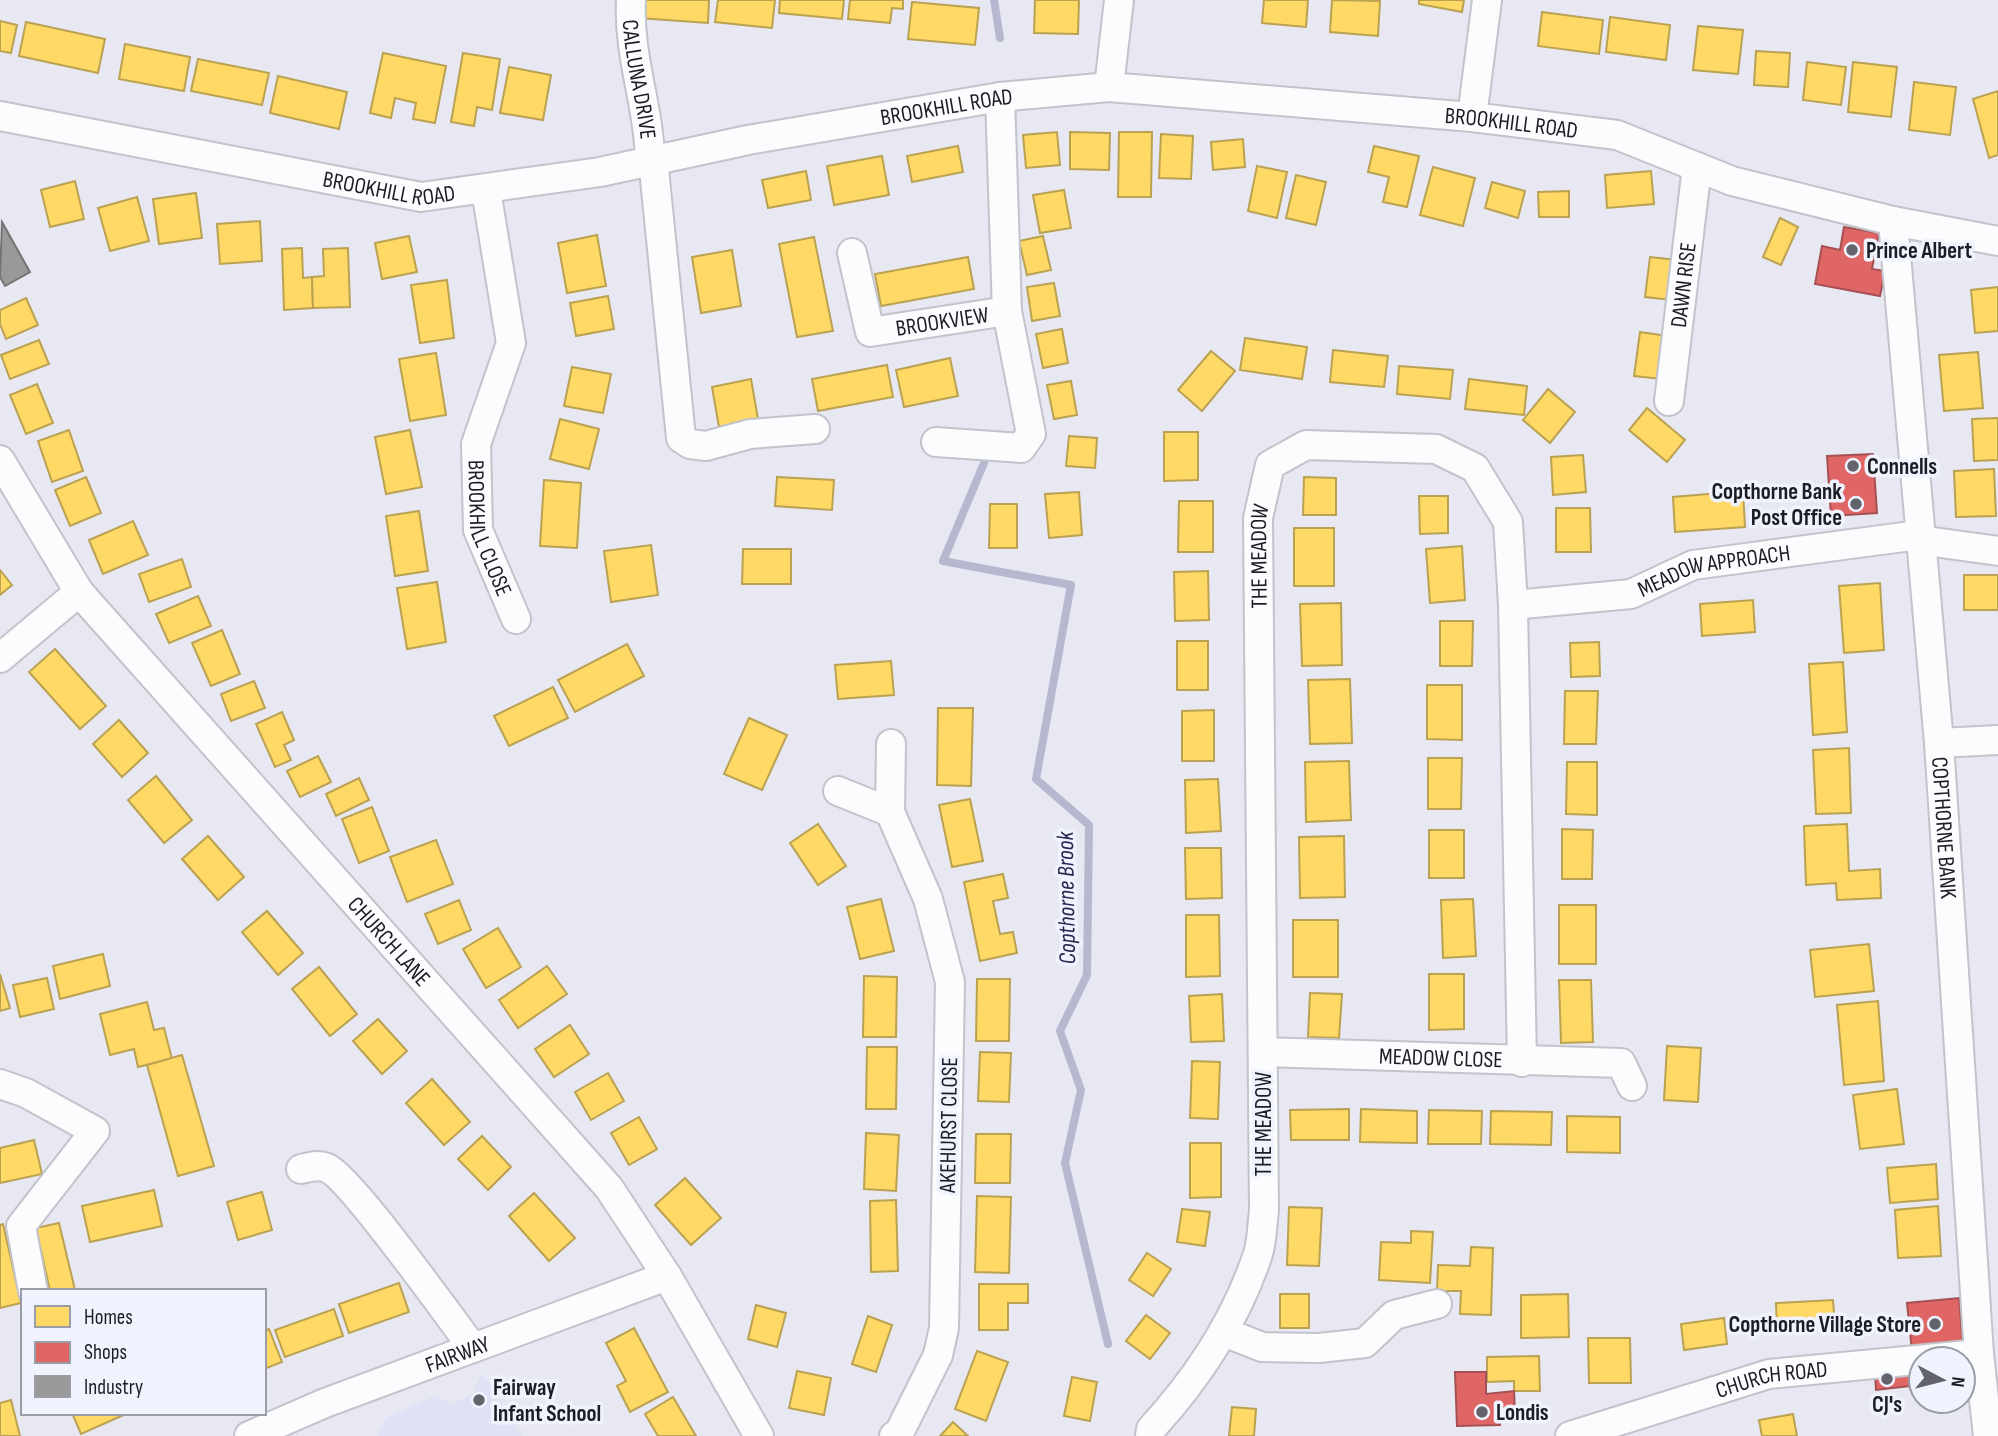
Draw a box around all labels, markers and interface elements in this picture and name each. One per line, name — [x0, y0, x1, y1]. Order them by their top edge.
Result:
street label: CALLUNA DRIVE — [616, 19, 662, 141]
street label: BROOKHILL ROAD — [878, 83, 1014, 132]
street label: BROOKHILL ROAD — [1444, 102, 1579, 145]
street label: BROOKHILL ROAD — [320, 165, 457, 212]
place label: Prince Albert — [1866, 237, 1972, 265]
street label: DAWN RISE — [1665, 241, 1703, 329]
marker: Prince Albert — [1844, 242, 1860, 258]
street label: BROOKVIEW — [894, 301, 991, 343]
place label: Connells — [1867, 453, 1937, 481]
marker: Connells — [1845, 458, 1861, 474]
street label: BROOKHILL CLOSE — [461, 459, 518, 601]
place label: Copthorne Bank Post Office — [1711, 478, 1842, 532]
marker: Copthorne Bank Post Office — [1848, 496, 1864, 512]
street label: THE MEADOW — [1245, 501, 1276, 609]
street label: MEADOW APPROACH — [1633, 539, 1792, 604]
street label: COPTHORNE BANK — [1925, 756, 1962, 900]
water label: Copthorne Brook — [1051, 830, 1082, 965]
street label: CHURCH LANE — [341, 891, 436, 993]
street label: MEADOW CLOSE — [1379, 1043, 1503, 1074]
street label: AKEHURST CLOSE — [934, 1057, 964, 1194]
street label: THE MEADOW — [1250, 1072, 1278, 1176]
legend — [21, 1289, 266, 1415]
text: Homes — [84, 1305, 133, 1330]
place label: Copthorne Village Store — [1729, 1311, 1921, 1339]
marker: Copthorne Village Store — [1927, 1316, 1943, 1332]
street label: FAIRWAY — [422, 1330, 494, 1379]
text: Shops — [84, 1340, 127, 1365]
north arrow — [1907, 1345, 1977, 1415]
street label: CHURCH ROAD — [1712, 1356, 1829, 1405]
marker: CJ's — [1879, 1371, 1895, 1387]
place label: Fairway Infant School — [493, 1374, 601, 1428]
text: Industry — [84, 1375, 143, 1400]
text: N — [1945, 1375, 1969, 1388]
place label: CJ's — [1872, 1391, 1902, 1419]
marker: Fairway Infant School — [471, 1392, 487, 1408]
place label: Londis — [1496, 1399, 1549, 1427]
marker: Londis — [1474, 1404, 1490, 1420]

